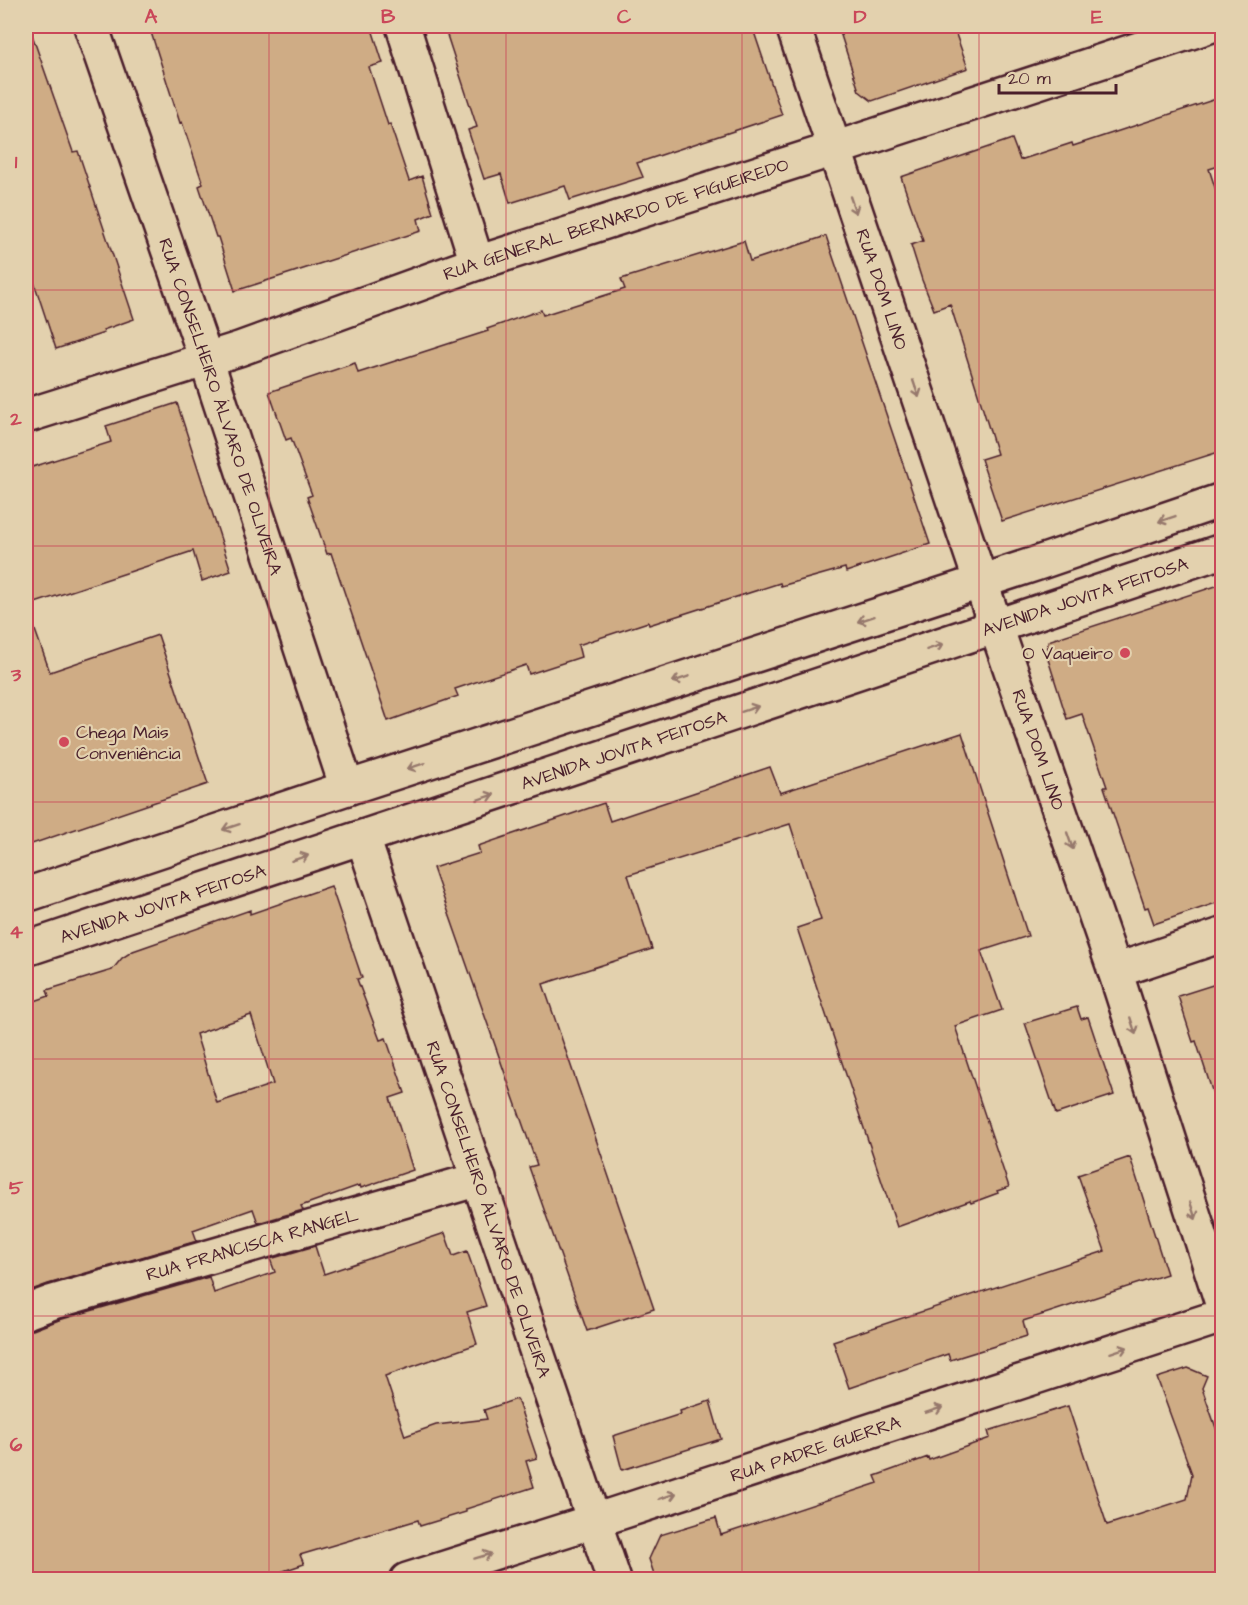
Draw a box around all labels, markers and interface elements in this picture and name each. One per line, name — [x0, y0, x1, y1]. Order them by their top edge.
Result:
text: A — [145, 3, 158, 31]
text: B — [381, 3, 396, 31]
text: C — [617, 3, 632, 31]
text: D — [854, 3, 867, 31]
text: E — [1091, 3, 1103, 31]
scale bar — [999, 57, 1116, 95]
text: 20 m — [1008, 66, 1051, 91]
text: 1 — [15, 148, 18, 176]
street label: RUA GENERAL BERNARDO DE FIGUEIREDO — [440, 152, 792, 287]
one-way arrow — [849, 195, 860, 214]
street label: RUA DOM LINO — [849, 226, 914, 353]
street label: RUA CONSELHEIRO ÁLVARO DE OLIVEIRA — [152, 235, 288, 579]
one-way arrow — [912, 379, 923, 398]
text: 2 — [9, 405, 22, 433]
one-way arrow — [1158, 514, 1177, 525]
street label: AVENIDA JOVITA FEITOSA — [979, 551, 1192, 643]
one-way arrow — [857, 614, 876, 625]
one-way arrow — [925, 641, 944, 652]
place label: O Vaqueiro — [1022, 641, 1113, 666]
marker: O Vaqueiro — [1118, 646, 1132, 660]
text: 3 — [10, 661, 22, 689]
one-way arrow — [672, 674, 691, 685]
street label: RUA DOM LINO — [1005, 686, 1070, 813]
one-way arrow — [740, 702, 759, 713]
street label: AVENIDA JOVITA FEITOSA — [518, 704, 731, 796]
place label: Chega Mais Conveniência — [76, 720, 181, 766]
marker: Chega Mais Conveniência — [57, 735, 71, 749]
one-way arrow — [407, 761, 426, 772]
one-way arrow — [476, 791, 495, 802]
one-way arrow — [221, 822, 240, 833]
one-way arrow — [1066, 831, 1077, 850]
one-way arrow — [290, 852, 309, 863]
street label: AVENIDA JOVITA FEITOSA — [56, 858, 270, 950]
text: 4 — [9, 918, 23, 946]
one-way arrow — [1128, 1016, 1139, 1035]
street label: RUA CONSELHEIRO ÁLVARO DE OLIVEIRA — [420, 1038, 557, 1381]
text: 5 — [9, 1174, 24, 1202]
one-way arrow — [1188, 1201, 1199, 1220]
street label: RUA FRANCISCA RANGEL — [143, 1202, 362, 1287]
one-way arrow — [1109, 1344, 1128, 1355]
one-way arrow — [924, 1404, 943, 1415]
street label: RUA PADRE GUERRA — [727, 1410, 904, 1489]
text: 6 — [10, 1431, 23, 1459]
one-way arrow — [658, 1490, 677, 1501]
one-way arrow — [473, 1550, 492, 1561]

